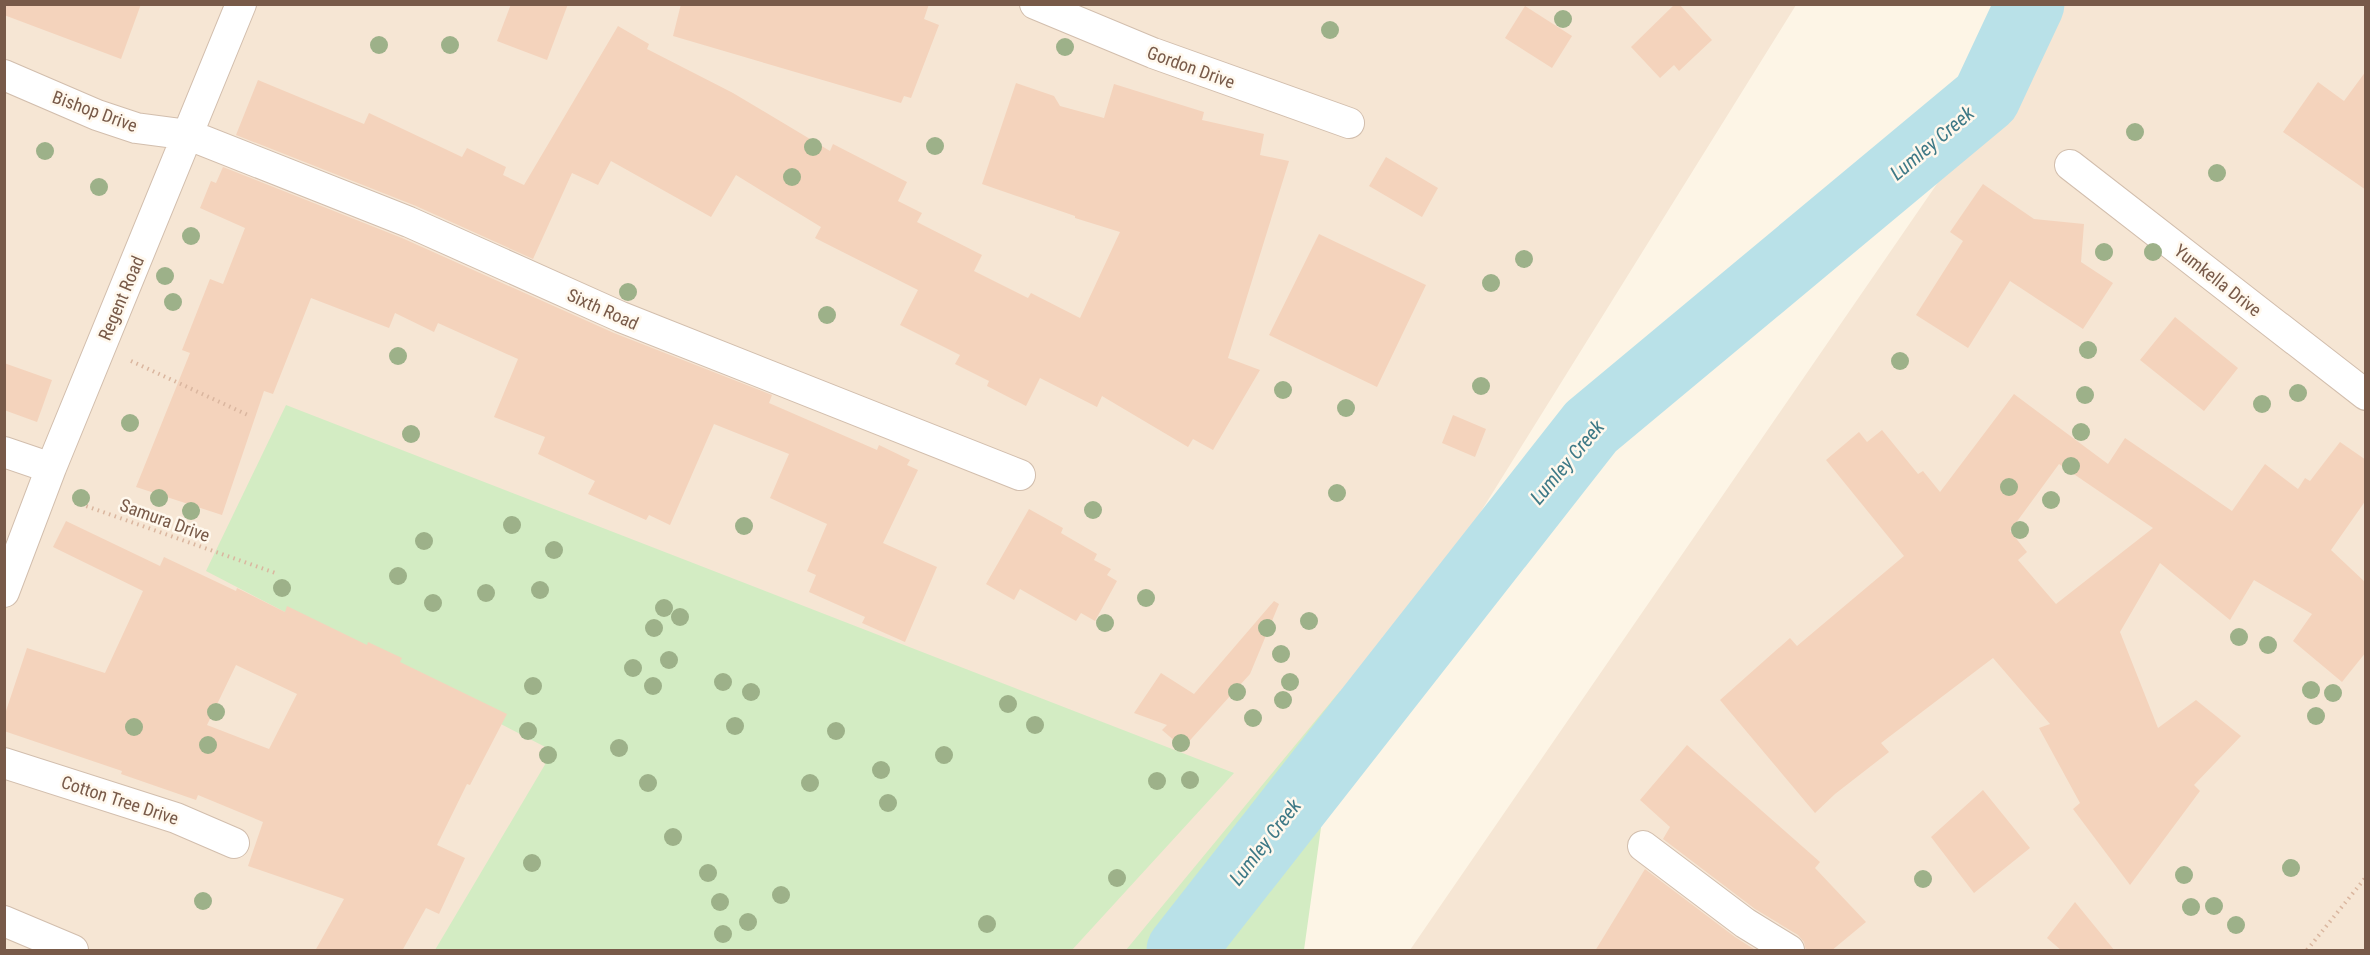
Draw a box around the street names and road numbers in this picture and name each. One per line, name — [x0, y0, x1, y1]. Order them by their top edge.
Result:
street label: Gordon Drive — [1144, 41, 1238, 93]
street label: Bishop Drive — [50, 86, 140, 136]
street label: Yumkella Drive — [2170, 240, 2266, 320]
street label: Regent Road — [94, 253, 148, 343]
street label: Sixth Road — [564, 284, 642, 334]
street label: Samura Drive — [117, 494, 213, 546]
street label: Cotton Tree Drive — [59, 771, 181, 829]

